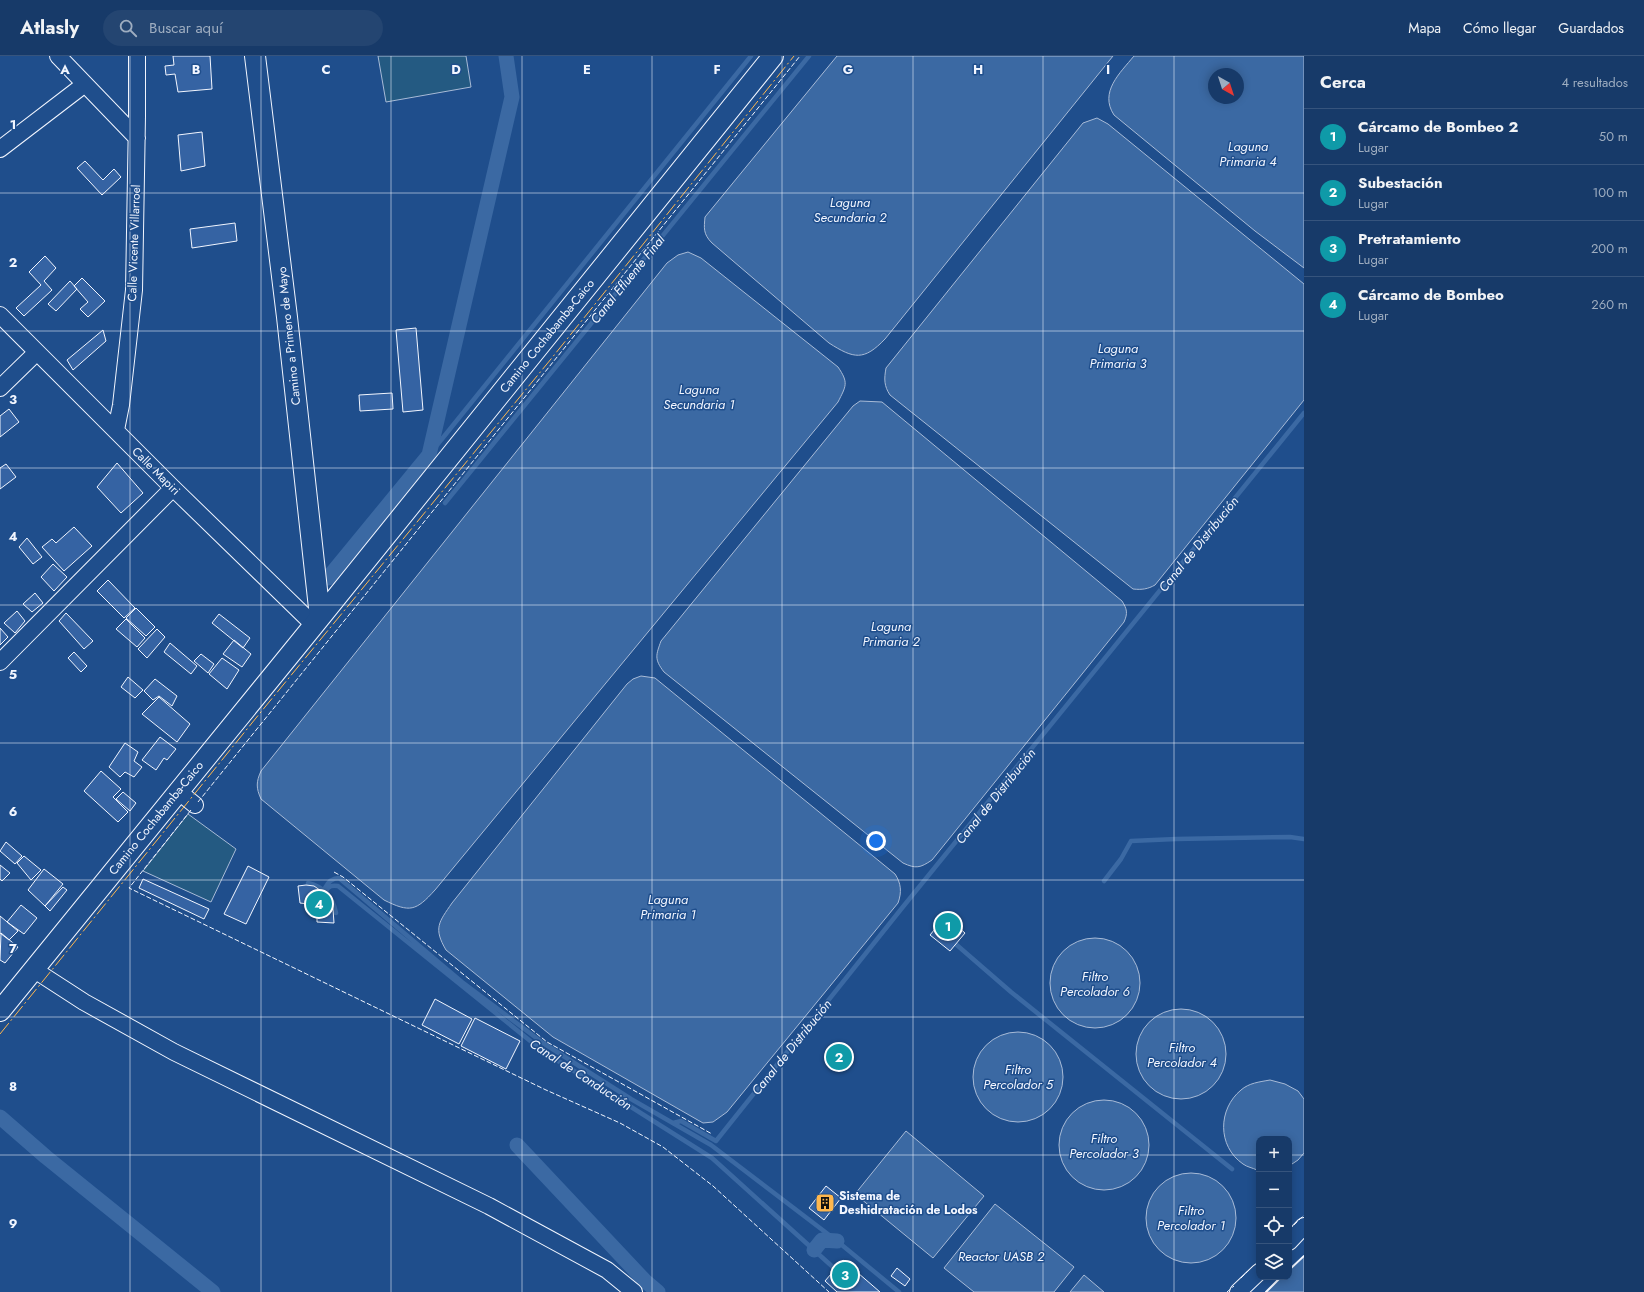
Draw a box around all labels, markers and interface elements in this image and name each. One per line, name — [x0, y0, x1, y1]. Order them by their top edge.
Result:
search box — [103, 10, 383, 46]
text: Atlasly — [20, 14, 79, 41]
icon: search — [117, 17, 139, 39]
text: Buscar aquí — [149, 17, 223, 39]
text: Mapa — [1408, 18, 1441, 38]
text: Cómo llegar — [1463, 18, 1536, 38]
text: Guardados — [1558, 18, 1624, 38]
text: A — [59, 60, 70, 79]
text: B — [192, 60, 201, 79]
text: C — [321, 60, 331, 79]
text: D — [451, 60, 461, 79]
text: E — [583, 60, 591, 79]
text: F — [713, 60, 721, 79]
text: G — [843, 60, 854, 79]
text: H — [973, 60, 983, 79]
text: I — [1106, 60, 1110, 79]
north arrow — [1208, 68, 1244, 104]
text: Cerca — [1320, 70, 1366, 94]
text: 4 resultados — [1561, 73, 1628, 92]
text: 1 — [10, 115, 16, 134]
text: Cárcamo de Bombeo 2 — [1358, 116, 1518, 138]
text: 1 — [1330, 127, 1336, 146]
text: 50 m — [1599, 127, 1628, 146]
water label: Laguna Primaria 4 — [1219, 137, 1277, 171]
text: Lugar — [1358, 138, 1389, 157]
text: Subestación — [1358, 172, 1443, 194]
text: 2 — [1329, 183, 1337, 202]
text: 100 m — [1593, 183, 1628, 202]
street label: Calle Vicente Villarroel — [123, 184, 145, 302]
water label: Laguna Secundaria 2 — [814, 193, 887, 227]
text: Lugar — [1358, 194, 1389, 213]
text: Pretratamiento — [1358, 228, 1461, 250]
water label: Canal Efluente Final — [586, 230, 670, 328]
text: 3 — [1329, 239, 1337, 258]
text: 200 m — [1591, 239, 1628, 258]
text: Lugar — [1358, 250, 1389, 269]
text: 2 — [9, 253, 17, 272]
street label: Camino a Primero de Mayo — [273, 265, 305, 406]
street label: Camino Cochabamba-Caico — [495, 275, 599, 397]
text: Cárcamo de Bombeo — [1358, 284, 1504, 306]
text: 4 — [1328, 295, 1338, 314]
text: 260 m — [1591, 295, 1628, 314]
text: Lugar — [1358, 306, 1389, 325]
water label: Laguna Primaria 3 — [1090, 339, 1147, 373]
water label: Laguna Secundaria 1 — [663, 380, 735, 414]
text: 3 — [9, 390, 17, 409]
street label: Calle Mapiri — [128, 443, 184, 499]
water label: Canal de Distribución — [1154, 492, 1243, 596]
text: 4 — [8, 527, 18, 546]
water label: Laguna Primaria 2 — [862, 617, 920, 651]
text: 5 — [9, 665, 17, 684]
water label: Canal de Distribución — [951, 744, 1040, 848]
street label: Camino Cochabamba-Caico — [104, 757, 208, 879]
text: 6 — [9, 802, 18, 821]
your location — [866, 831, 886, 851]
pin: 4 — [306, 889, 332, 919]
water label: Laguna Primaria 1 — [640, 890, 696, 924]
pin: 1 — [935, 911, 961, 941]
text: 7 — [9, 939, 17, 958]
water label: Filtro Percolador 6 — [1060, 967, 1130, 1001]
water label: Canal de Distribución — [747, 995, 836, 1099]
water label: Canal de Conducción — [526, 1034, 636, 1115]
water label: Filtro Percolador 4 — [1147, 1038, 1218, 1072]
pin: 2 — [826, 1042, 852, 1072]
water label: Filtro Percolador 5 — [983, 1060, 1054, 1094]
text: 8 — [9, 1077, 17, 1096]
water label: Filtro Percolador 3 — [1069, 1129, 1139, 1163]
map controls — [1256, 1136, 1292, 1280]
button: + — [1256, 1136, 1292, 1172]
button: − — [1256, 1172, 1292, 1208]
place label: Sistema de Deshidratación de Lodos — [839, 1187, 978, 1219]
building icon: Sistema de Deshidratación de Lodos — [814, 1192, 836, 1214]
water label: Filtro Percolador 1 — [1157, 1201, 1225, 1235]
button: locate — [1256, 1208, 1292, 1244]
text: 9 — [9, 1214, 18, 1233]
button: layers — [1256, 1244, 1292, 1280]
water label: Reactor UASB 2 — [958, 1247, 1045, 1266]
pin: 3 — [832, 1260, 858, 1290]

